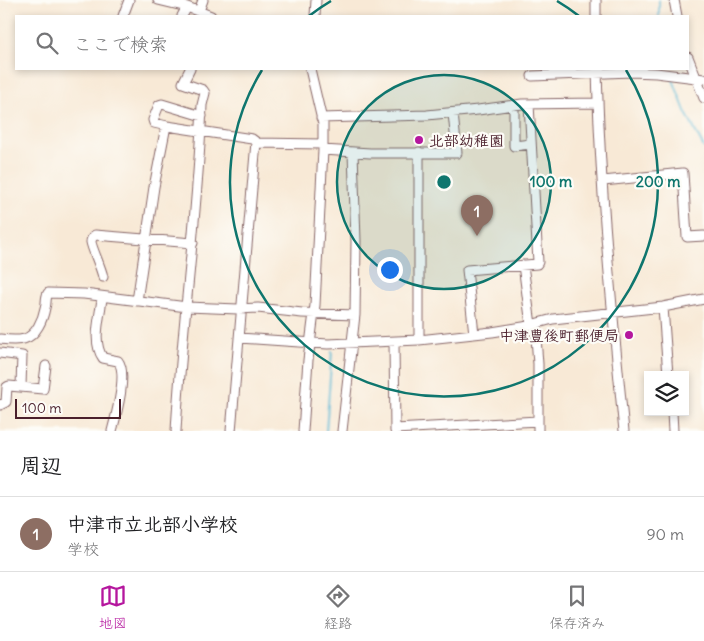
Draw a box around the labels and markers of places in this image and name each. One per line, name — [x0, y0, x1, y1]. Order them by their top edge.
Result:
place label: 北部幼稚園 — [429, 131, 504, 150]
marker: 北部幼稚園 — [413, 134, 425, 146]
centre of rings — [435, 173, 453, 191]
pin: 1 — [461, 195, 493, 236]
place label: 中津豊後町郵便局 — [499, 326, 619, 345]
marker: 中津豊後町郵便局 — [623, 329, 635, 341]

